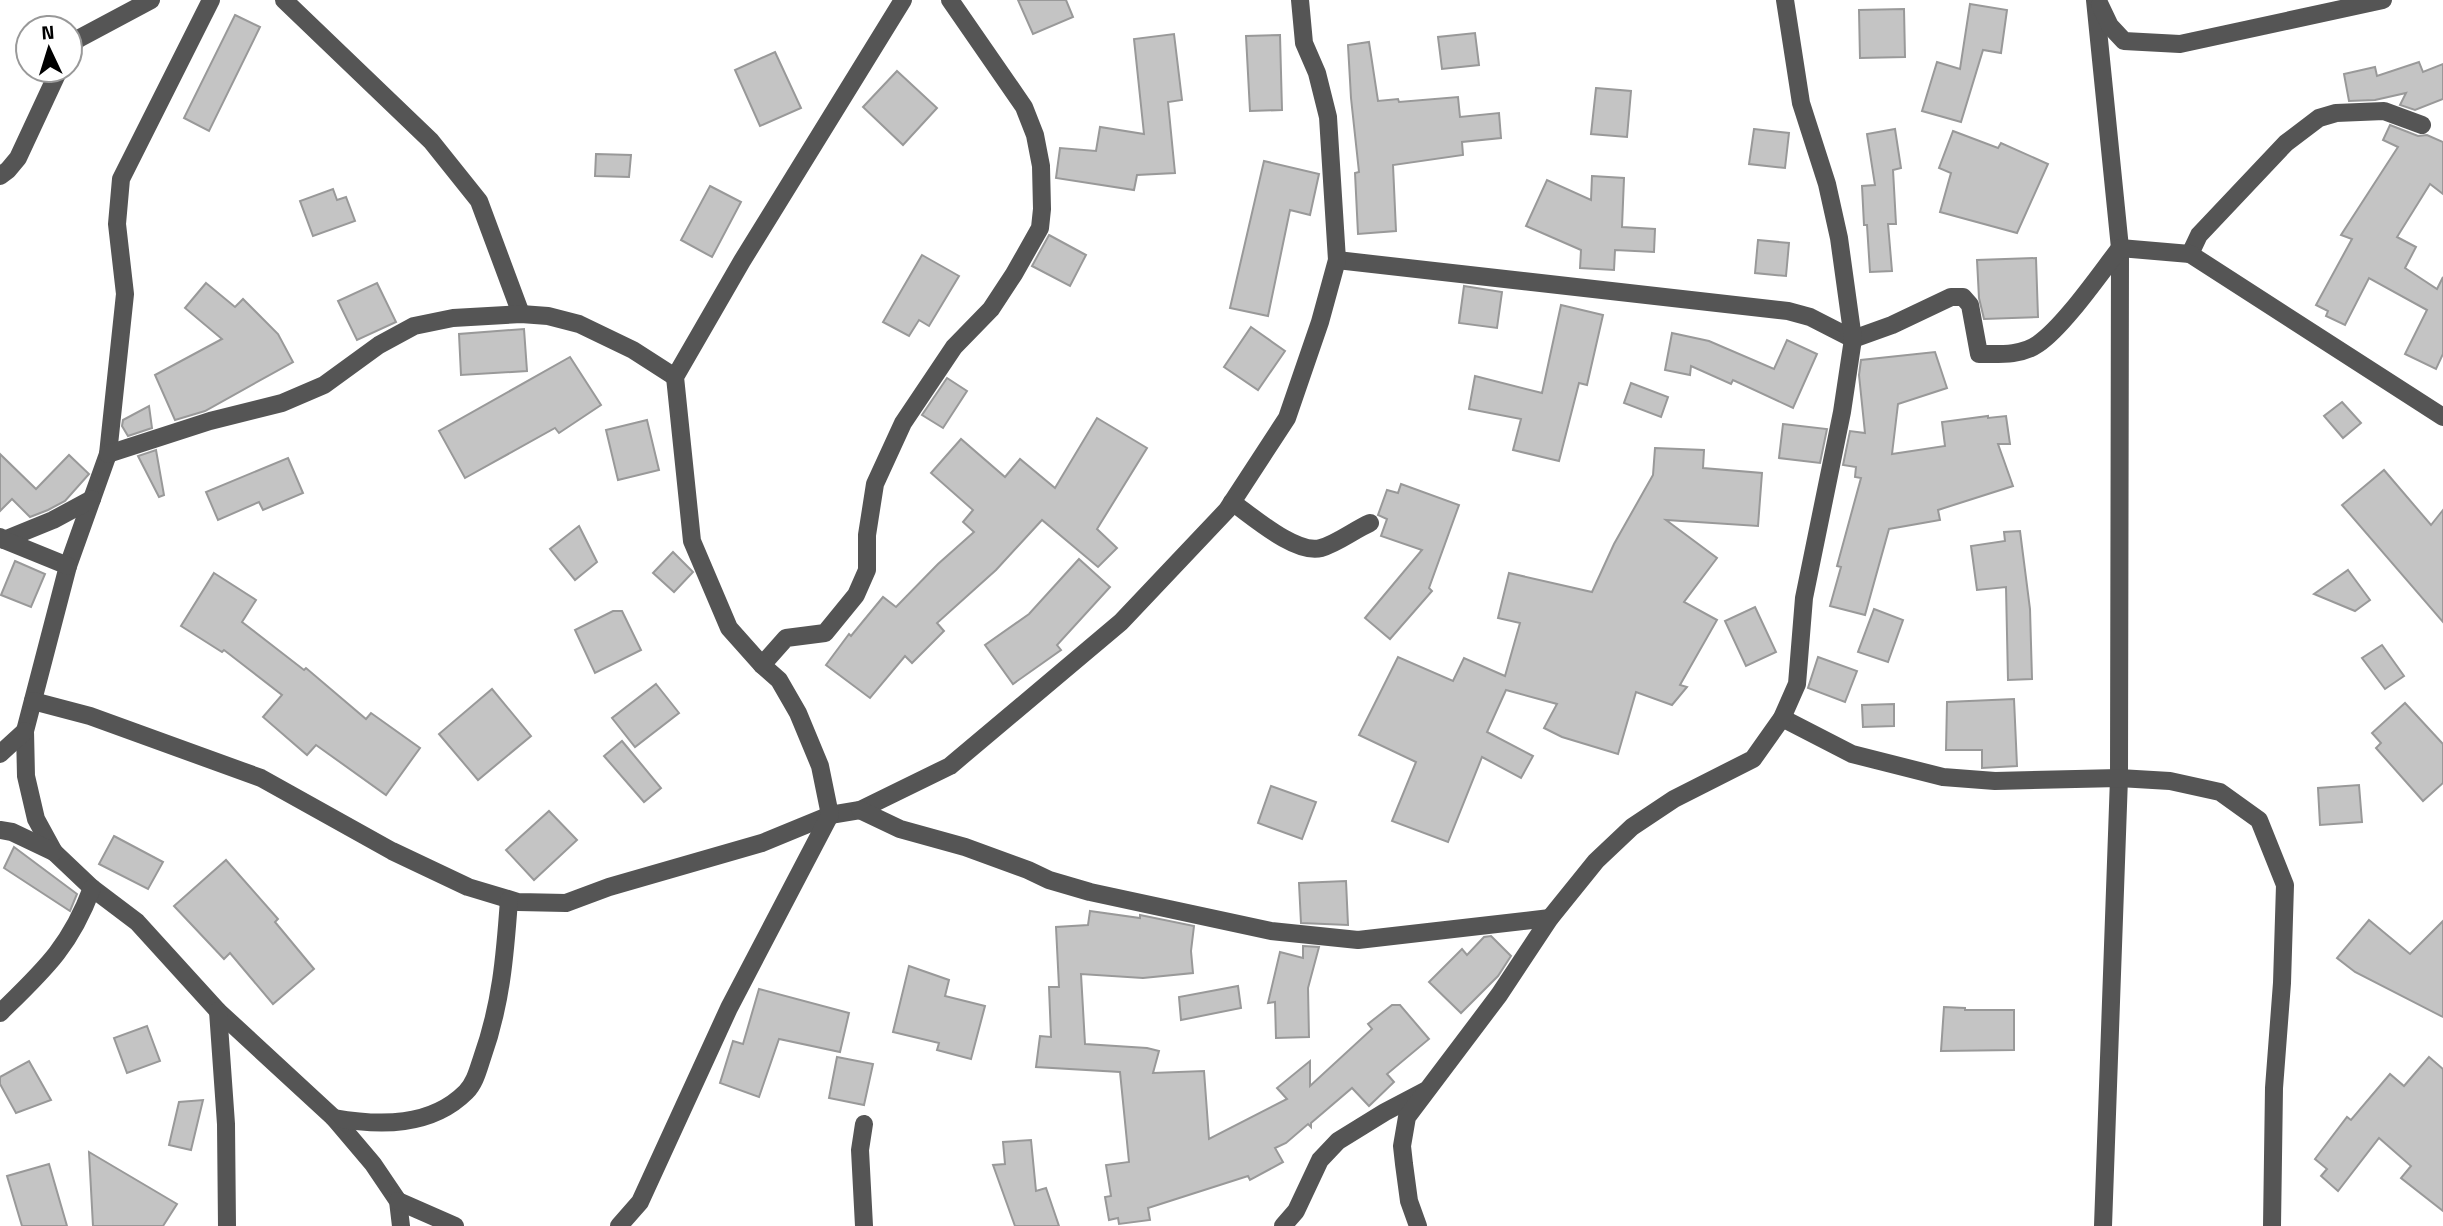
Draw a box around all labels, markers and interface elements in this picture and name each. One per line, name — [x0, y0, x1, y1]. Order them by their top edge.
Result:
north arrow — [14, 14, 84, 84]
text: N — [40, 17, 55, 46]

